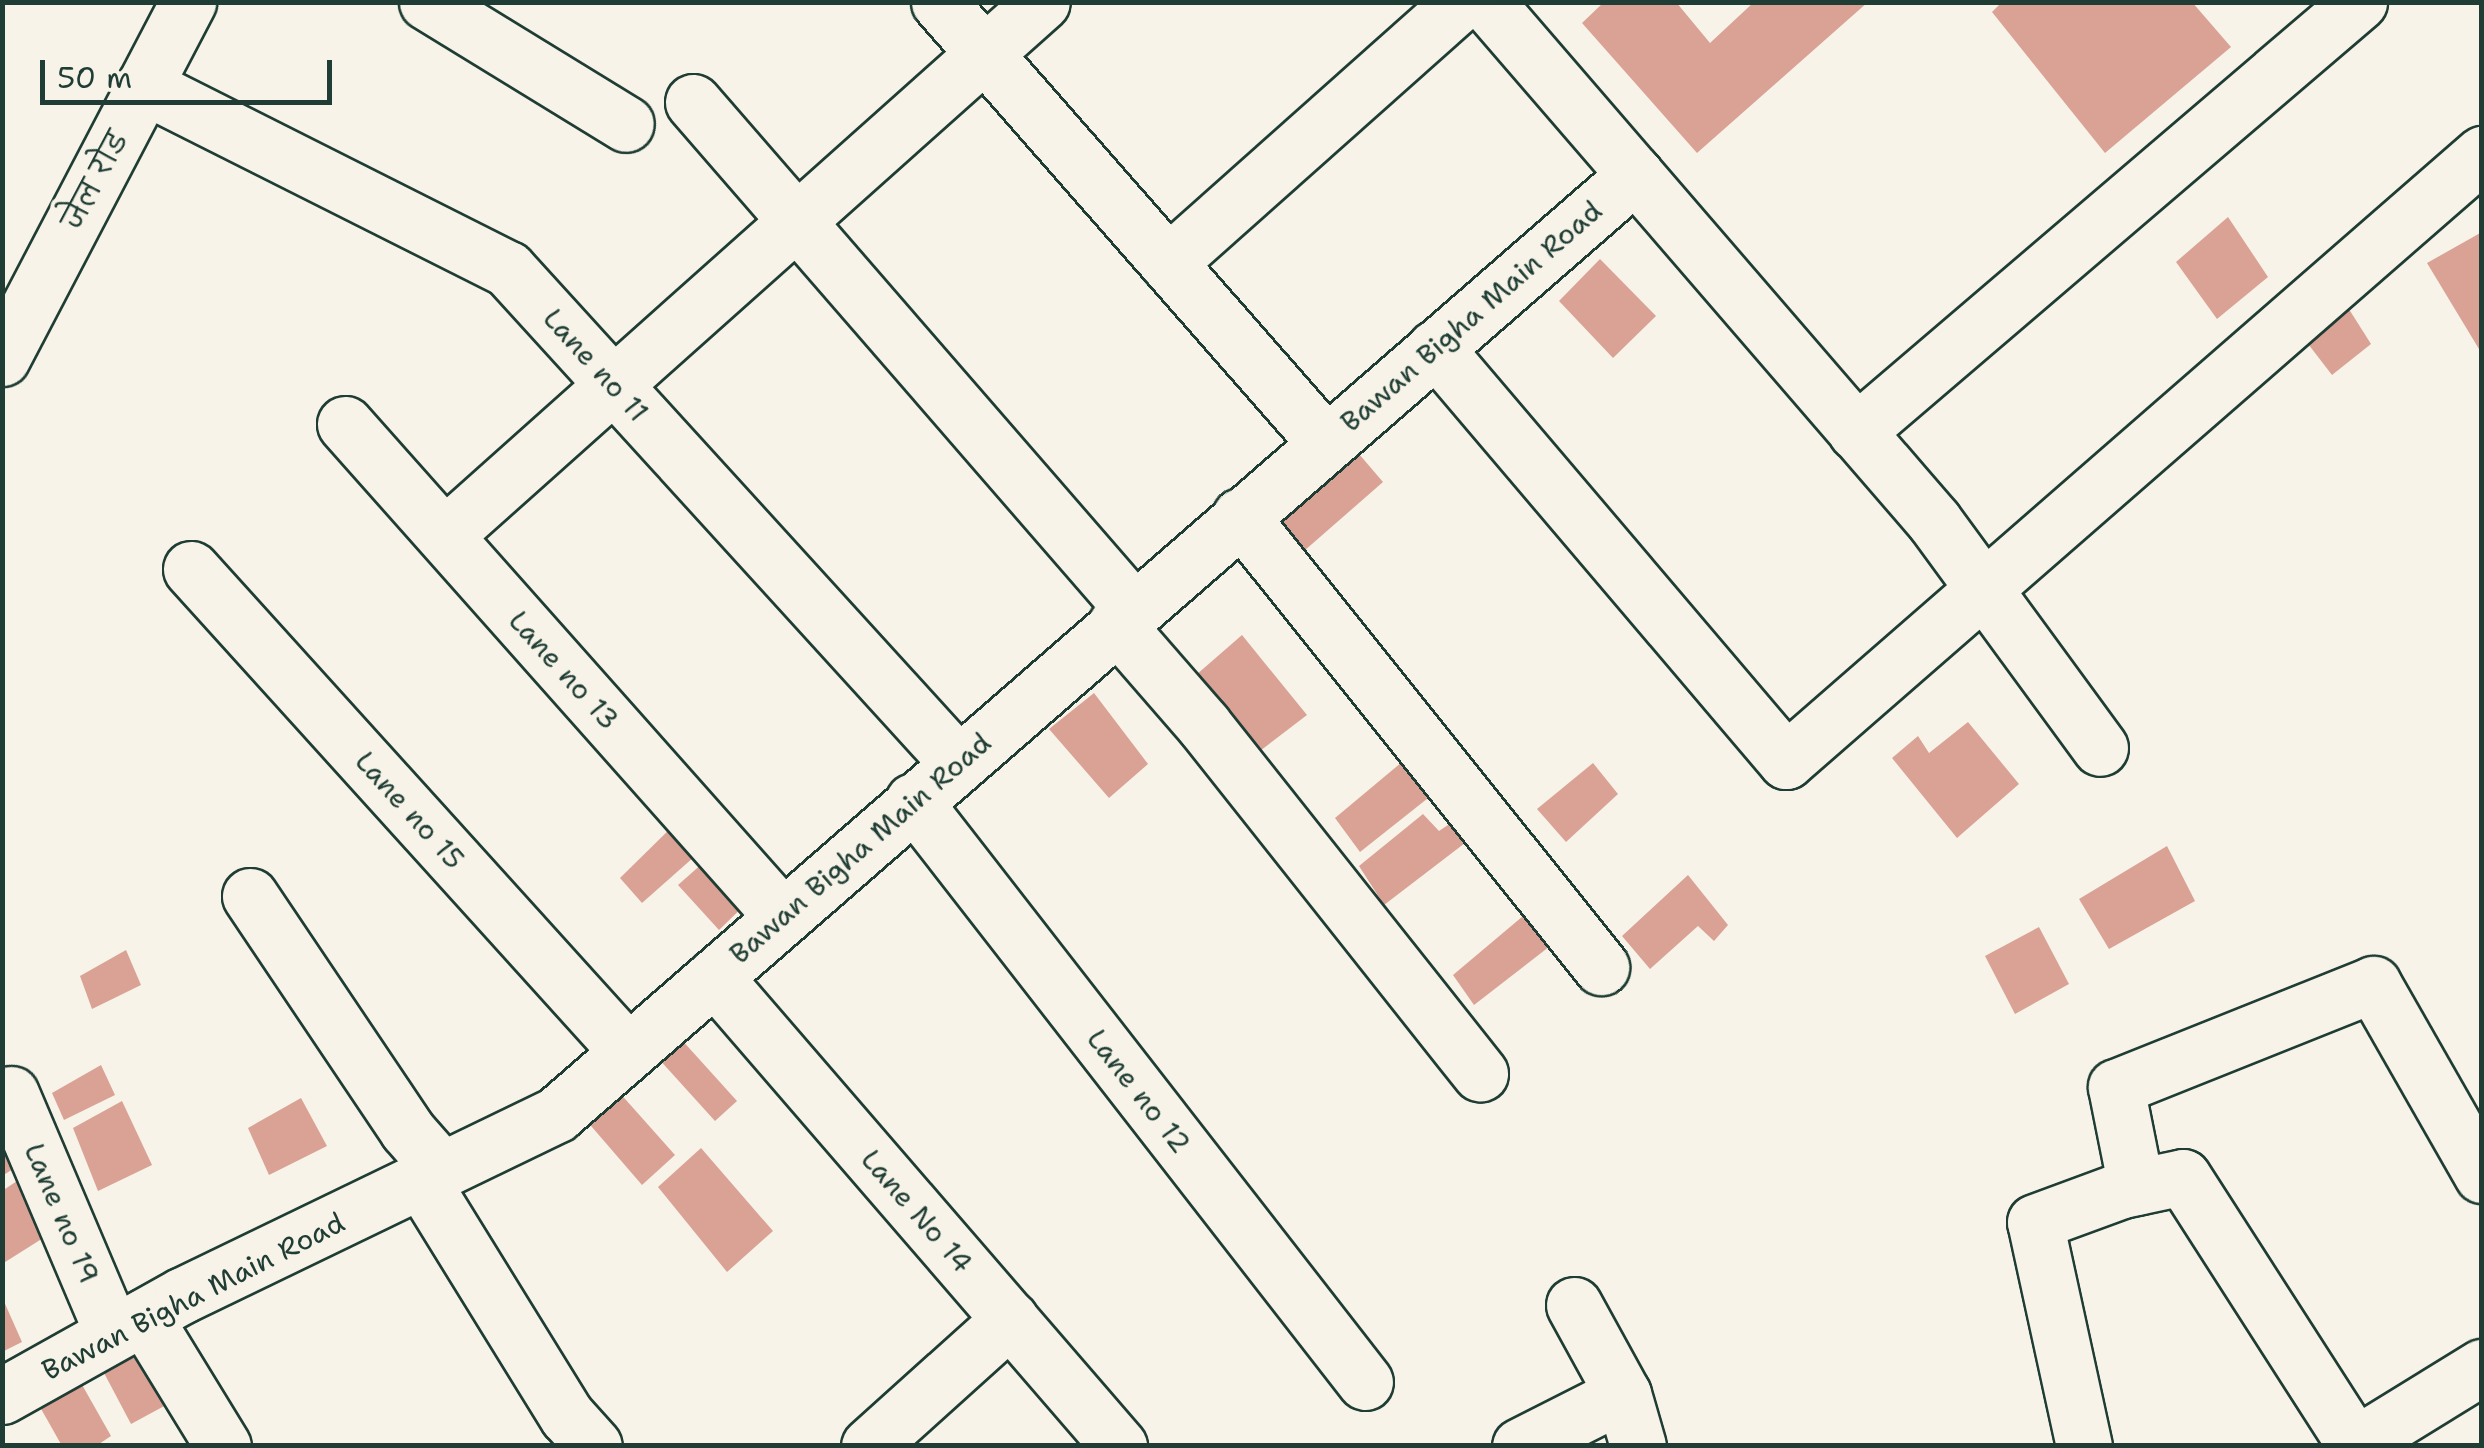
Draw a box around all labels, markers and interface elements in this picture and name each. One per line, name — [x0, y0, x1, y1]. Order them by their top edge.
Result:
scale bar — [45, 40, 338, 102]
text: 50 m — [57, 57, 132, 98]
street label: जेल रोड — [55, 125, 135, 235]
street label: Bawan Bigha Main Road — [1334, 193, 1608, 439]
street label: Lane no 11 — [536, 301, 656, 429]
street label: Lane no 13 — [502, 604, 626, 736]
street label: Bawan Bigha Main Road — [723, 725, 997, 971]
street label: Lane no 15 — [348, 744, 472, 876]
street label: Lane no 12 — [1080, 1022, 1198, 1160]
street label: Lane no 19 — [18, 1138, 106, 1288]
street label: Lane No 14 — [854, 1142, 980, 1280]
street label: Bawan Bigha Main Road — [36, 1205, 350, 1387]

